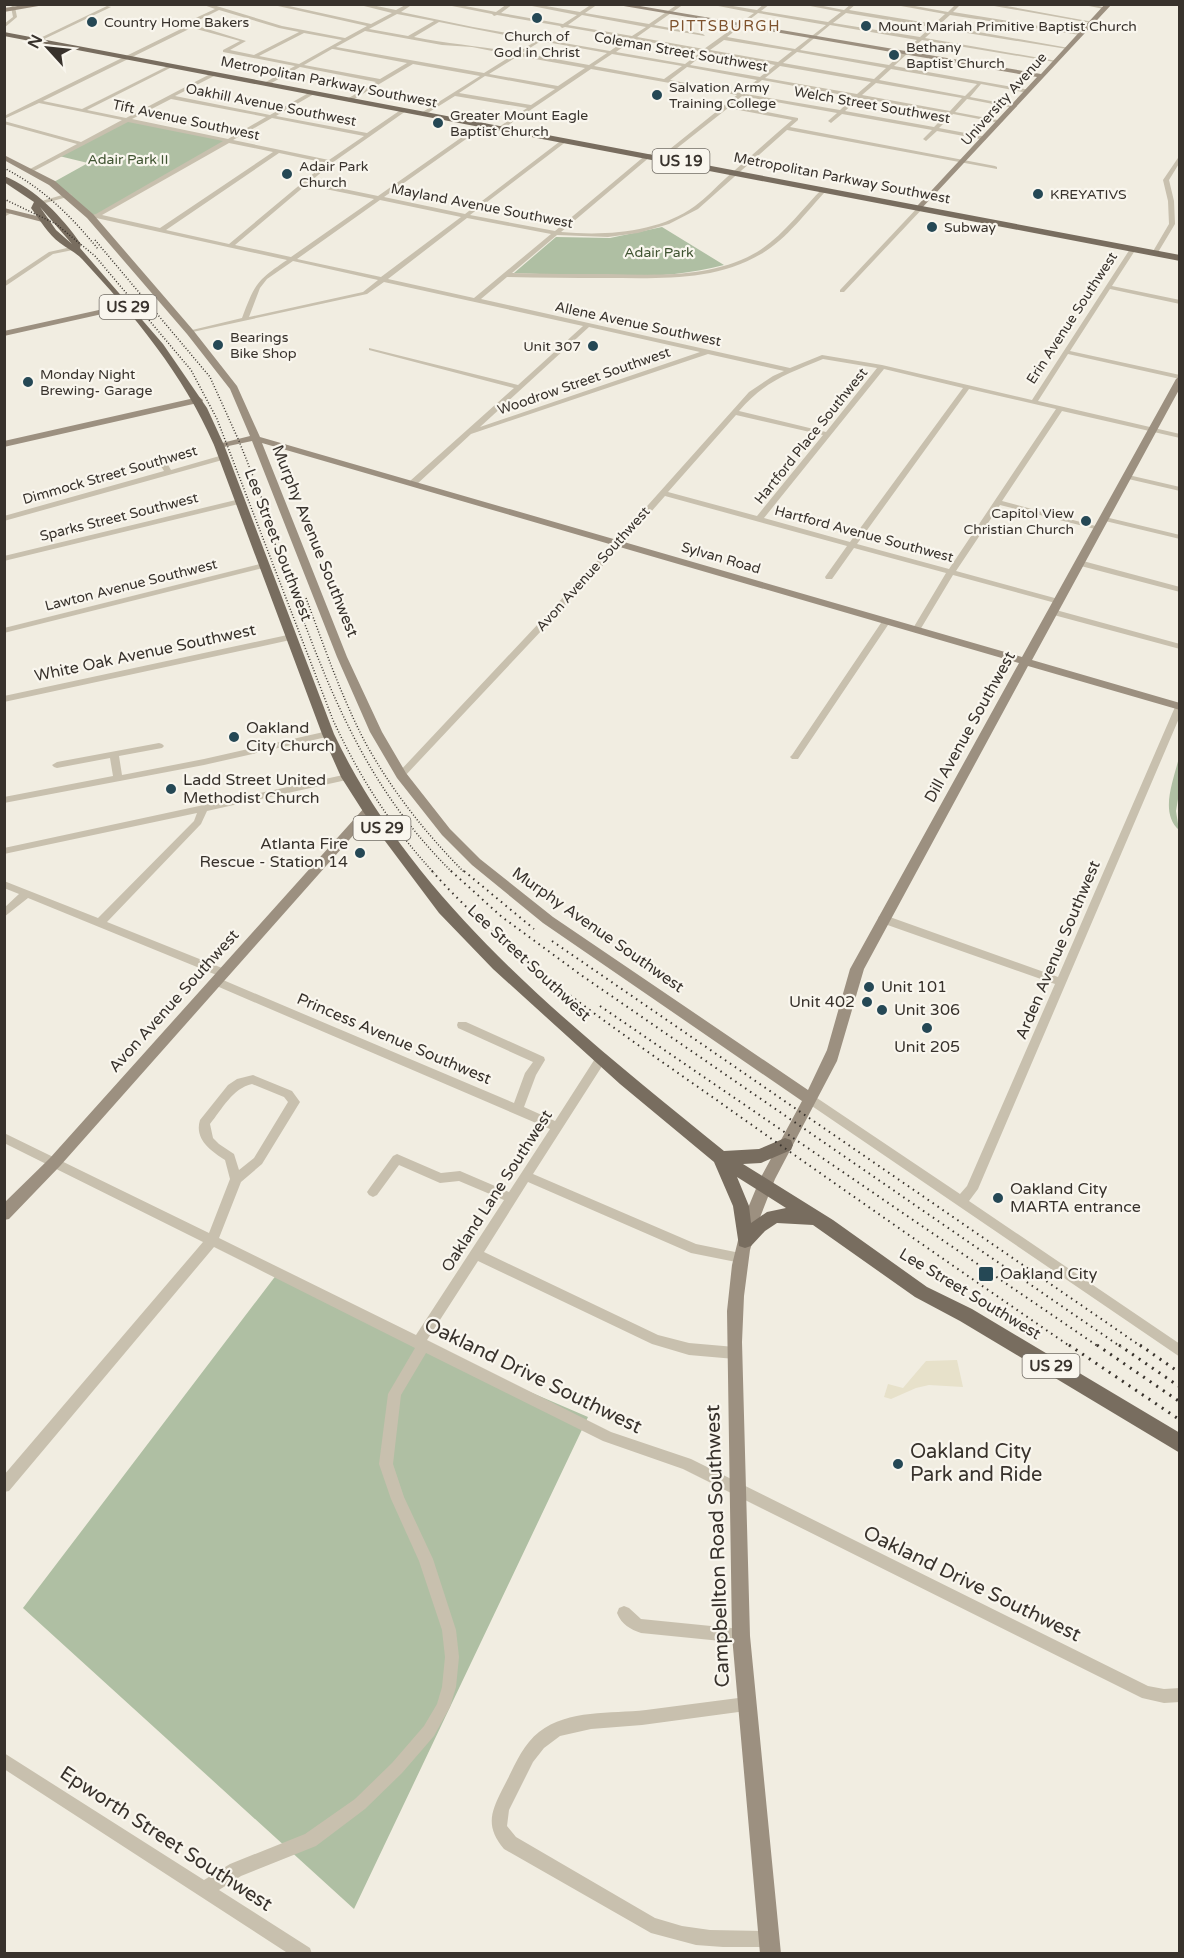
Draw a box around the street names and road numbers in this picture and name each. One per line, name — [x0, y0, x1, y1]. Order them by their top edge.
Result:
street label: Coleman Street Southwest — [593, 28, 770, 76]
street label: University Avenue — [958, 49, 1050, 149]
street label: Metropolitan Parkway Southwest — [219, 53, 439, 111]
street label: Oakhill Avenue Southwest — [184, 80, 358, 130]
street label: Welch Street Southwest — [792, 83, 952, 127]
street label: Tift Avenue Southwest — [111, 96, 262, 144]
road number: US 19 — [652, 149, 710, 173]
street label: Metropolitan Parkway Southwest — [732, 149, 952, 207]
street label: Mayland Avenue Southwest — [389, 180, 575, 232]
street label: Erin Avenue Southwest — [1023, 248, 1121, 387]
road number: US 29 — [100, 295, 156, 319]
street label: Allene Avenue Southwest — [553, 298, 723, 350]
street label: Woodrow Street Southwest — [495, 343, 673, 419]
street label: Hartford Place Southwest — [751, 364, 872, 507]
street label: Dimmock Street Southwest — [21, 442, 200, 508]
street label: Murphy Avenue Southwest — [267, 442, 363, 640]
street label: Lee Street Southwest — [240, 466, 316, 624]
street label: Sparks Street Southwest — [38, 489, 201, 545]
street label: Hartford Avenue Southwest — [773, 502, 956, 566]
street label: Avon Avenue Southwest — [532, 503, 654, 635]
street label: Sylvan Road — [679, 539, 763, 577]
street label: Lawton Avenue Southwest — [43, 555, 220, 615]
street label: White Oak Avenue Southwest — [33, 620, 257, 686]
street label: Dill Avenue Southwest — [920, 648, 1020, 806]
road number: US 29 — [354, 816, 410, 840]
street label: Arden Avenue Southwest — [1011, 857, 1105, 1043]
street label: Murphy Avenue Southwest — [508, 863, 688, 997]
street label: Lee Street Southwest — [463, 901, 595, 1025]
street label: Avon Avenue Southwest — [105, 926, 243, 1076]
street label: Princess Avenue Southwest — [294, 989, 494, 1089]
street label: Oakland Lane Southwest — [437, 1106, 557, 1276]
street label: Lee Street Southwest — [896, 1244, 1044, 1344]
street label: Oakland Drive Southwest — [420, 1313, 646, 1439]
road number: US 29 — [1022, 1354, 1080, 1378]
street label: Campbellton Road Southwest — [701, 1404, 735, 1688]
street label: Oakland Drive Southwest — [859, 1521, 1085, 1647]
street label: Epworth Street Southwest — [55, 1761, 277, 1917]

